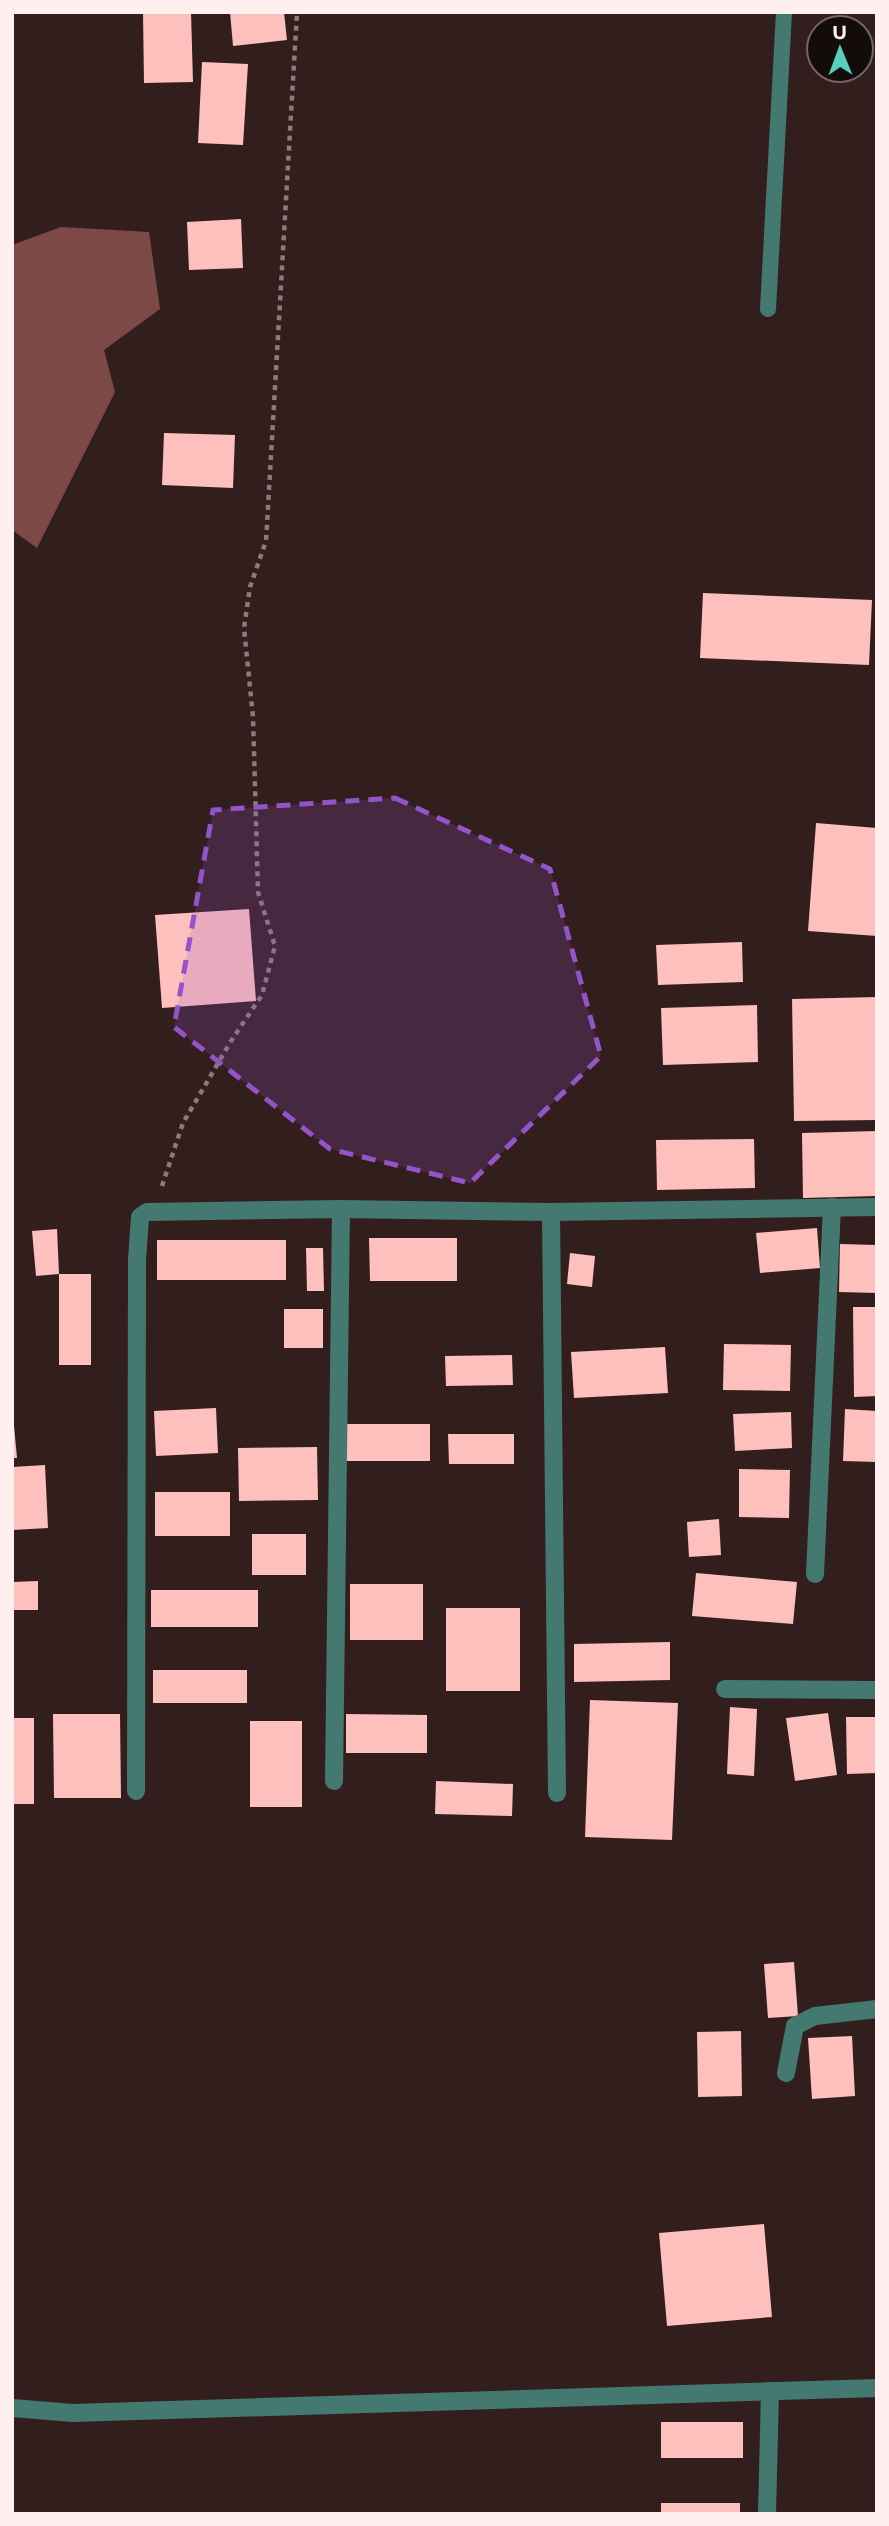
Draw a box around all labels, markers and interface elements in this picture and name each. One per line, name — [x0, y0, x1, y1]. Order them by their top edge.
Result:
north arrow — [805, 14, 875, 84]
text: U — [832, 21, 847, 44]

